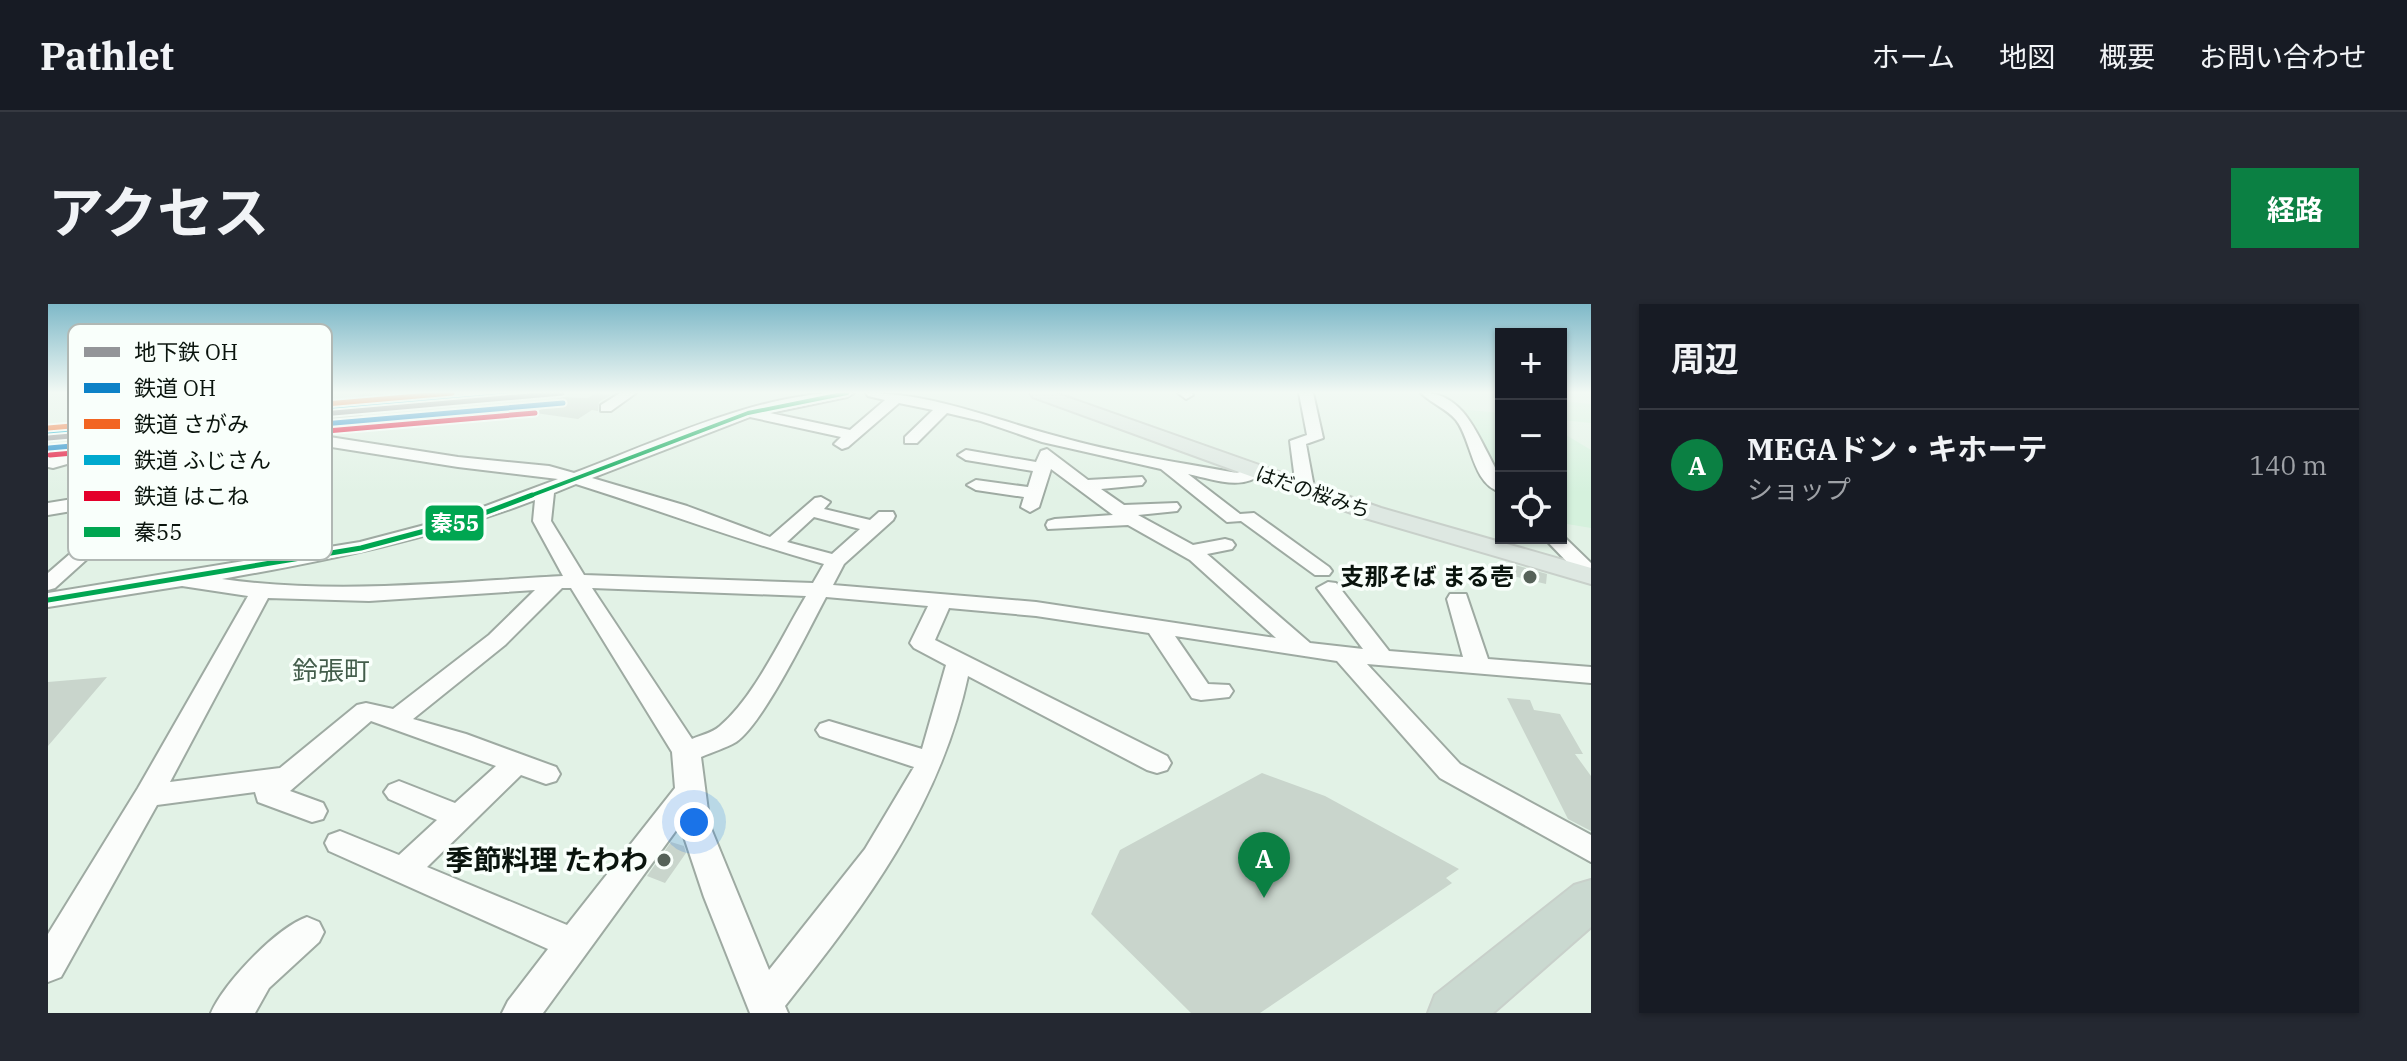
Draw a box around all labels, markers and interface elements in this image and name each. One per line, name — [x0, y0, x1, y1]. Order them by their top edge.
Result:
text: Pathlet — [40, 31, 174, 80]
text: ホーム — [1872, 38, 1955, 75]
text: 地図 — [1999, 38, 2055, 75]
text: 概要 — [2099, 38, 2155, 75]
text: お問い合わせ — [2199, 38, 2367, 75]
button: 経路 — [2231, 168, 2359, 248]
text: アクセス — [48, 176, 269, 248]
legend — [68, 324, 332, 560]
map controls — [1495, 328, 1567, 544]
button: + — [1495, 328, 1567, 400]
text: 周辺 — [1671, 336, 1739, 380]
text: 地下鉄 OH — [134, 337, 238, 366]
text: 鉄道 OH — [134, 373, 216, 402]
button: − — [1495, 400, 1567, 472]
text: 鉄道 さがみ — [134, 409, 249, 438]
text: MEGAドン・キホーテ — [1747, 429, 2048, 468]
text: 鉄道 ふじさん — [134, 445, 271, 474]
text: A — [1688, 448, 1706, 482]
text: 140 m — [2249, 448, 2327, 482]
street label: はだの桜みち — [1252, 459, 1374, 524]
button: locate — [1495, 472, 1567, 544]
text: ショップ — [1747, 472, 1851, 506]
text: 鉄道 はこね — [134, 481, 249, 510]
line badge: 秦55 — [424, 504, 485, 542]
text: 秦55 — [431, 508, 479, 537]
text: 秦55 — [134, 517, 182, 546]
place label: 支那そば まる壱 — [1340, 560, 1514, 592]
marker: 支那そば まる壱 — [1521, 568, 1539, 586]
district label: 鈴張町 — [292, 653, 370, 687]
your location — [674, 802, 714, 842]
pin: A — [1238, 832, 1290, 898]
place label: 季節料理 たわわ — [446, 841, 648, 878]
marker: 季節料理 たわわ — [655, 851, 673, 869]

